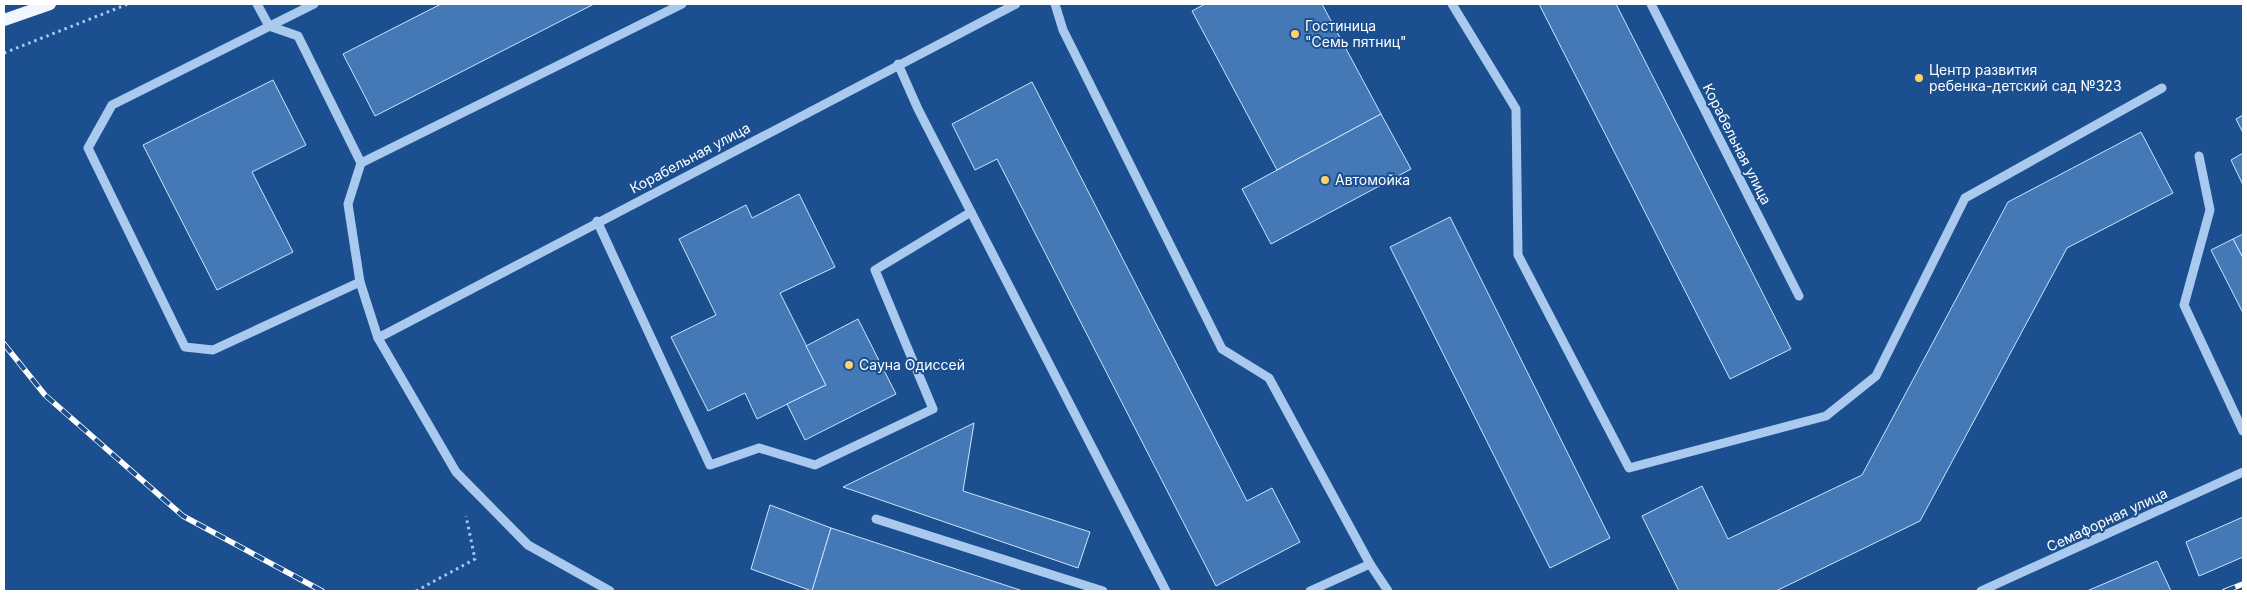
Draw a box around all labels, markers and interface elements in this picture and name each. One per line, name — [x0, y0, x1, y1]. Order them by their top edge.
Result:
place label: Гостиница "Семь пятниц" — [1305, 17, 1407, 50]
marker: Гостиница "Семь пятниц" — [1289, 28, 1301, 40]
place label: Центр развития ребенка-детский сад №323 — [1929, 61, 2122, 94]
marker: Центр развития ребенка-детский сад №323 — [1913, 72, 1925, 84]
street label: Корабельная улица — [1700, 80, 1775, 207]
street label: Корабельная улица — [627, 119, 753, 196]
place label: Автомойка — [1335, 171, 1410, 188]
marker: Автомойка — [1319, 174, 1331, 186]
place label: Сауна Одиссей — [859, 356, 965, 373]
marker: Сауна Одиссей — [843, 359, 855, 371]
street label: Семафорная улица — [2044, 484, 2170, 555]

